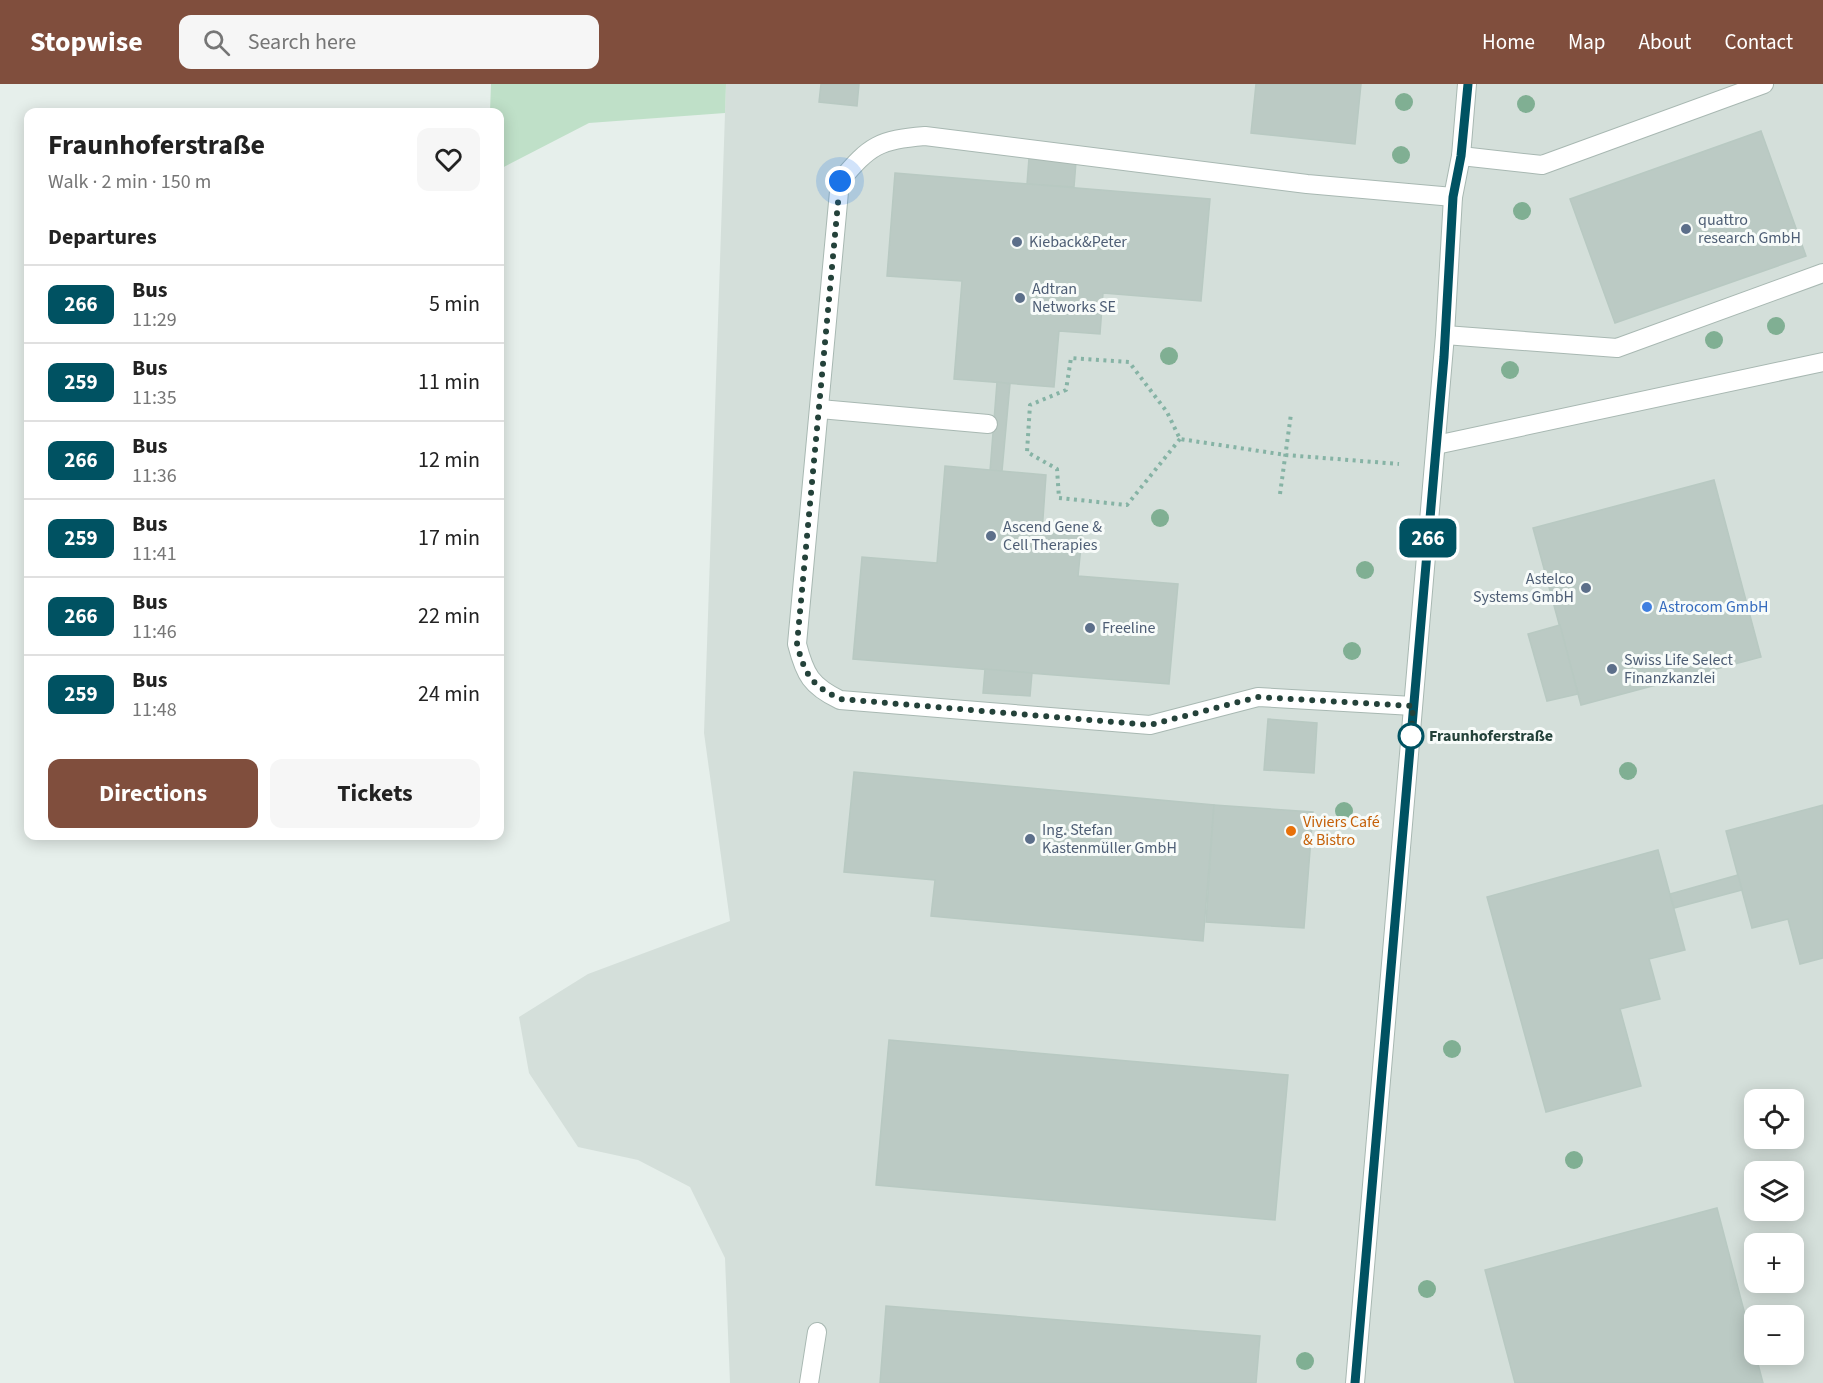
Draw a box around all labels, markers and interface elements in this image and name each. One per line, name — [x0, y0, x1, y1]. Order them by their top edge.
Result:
search box — [179, 15, 599, 69]
text: Stopwise — [30, 22, 143, 62]
icon: search — [200, 26, 233, 59]
text: Search here — [248, 26, 356, 58]
text: Home — [1482, 27, 1535, 57]
text: Map — [1568, 27, 1606, 57]
text: About — [1639, 27, 1691, 57]
text: Contact — [1724, 27, 1793, 57]
text: Fraunhoferstraße — [48, 125, 265, 165]
button: heart — [417, 128, 480, 191]
your location — [825, 166, 855, 196]
text: Walk · 2 min · 150 m — [48, 168, 211, 196]
place label: quattro research GmbH — [1698, 209, 1801, 249]
text: Departures — [48, 221, 157, 253]
marker: quattro research GmbH — [1679, 222, 1693, 236]
place label: Kieback&Peter — [1029, 231, 1127, 253]
marker: Kieback&Peter — [1010, 235, 1024, 249]
text: Bus — [132, 274, 168, 306]
place label: Adtran Networks SE — [1032, 278, 1116, 318]
text: 5 min — [429, 288, 480, 320]
text: 266 — [64, 289, 98, 319]
marker: Adtran Networks SE — [1013, 291, 1027, 305]
text: 11:29 — [132, 306, 177, 334]
text: Bus — [132, 352, 168, 384]
text: 11 min — [418, 366, 480, 398]
text: 259 — [64, 367, 98, 397]
text: 11:35 — [132, 384, 177, 412]
text: Bus — [132, 430, 168, 462]
text: 12 min — [418, 444, 480, 476]
text: 266 — [64, 445, 98, 475]
text: 11:36 — [132, 462, 177, 490]
text: Bus — [132, 508, 168, 540]
place label: Ascend Gene & Cell Therapies — [1003, 516, 1102, 556]
line badge: 266 — [1394, 518, 1462, 558]
text: 17 min — [418, 522, 480, 554]
text: 259 — [64, 523, 98, 553]
text: 266 — [1411, 523, 1445, 553]
marker: Ascend Gene & Cell Therapies — [984, 529, 998, 543]
text: 11:41 — [132, 540, 177, 568]
place label: Astelco Systems GmbH — [1473, 568, 1574, 608]
marker: Astelco Systems GmbH — [1579, 581, 1593, 595]
text: Bus — [132, 586, 168, 618]
place label: Astrocom GmbH — [1659, 596, 1768, 618]
text: 22 min — [418, 600, 480, 632]
marker: Astrocom GmbH — [1640, 600, 1654, 614]
text: 266 — [64, 601, 98, 631]
place label: Freeline — [1102, 617, 1156, 639]
text: 11:46 — [132, 618, 177, 646]
marker: Freeline — [1083, 621, 1097, 635]
place label: Swiss Life Select Finanzkanzlei — [1624, 649, 1734, 689]
marker: Swiss Life Select Finanzkanzlei — [1605, 662, 1619, 676]
text: Bus — [132, 664, 168, 696]
text: 24 min — [418, 678, 480, 710]
text: 259 — [64, 679, 98, 709]
text: 11:48 — [132, 696, 177, 724]
marker: Fraunhoferstraße — [1398, 723, 1424, 749]
place label: Fraunhoferstraße — [1429, 725, 1553, 747]
button: Directions — [48, 759, 258, 828]
button: Tickets — [270, 759, 480, 828]
place label: Viviers Café & Bistro — [1303, 811, 1380, 851]
place label: Ing. Stefan Kastenmüller GmbH — [1042, 819, 1177, 859]
marker: Viviers Café & Bistro — [1284, 824, 1298, 838]
marker: Ing. Stefan Kastenmüller GmbH — [1023, 832, 1037, 846]
map controls — [1744, 1089, 1804, 1365]
button: locate — [1744, 1089, 1804, 1149]
button: layers — [1744, 1161, 1804, 1221]
button: + — [1744, 1233, 1804, 1293]
button: − — [1744, 1305, 1804, 1365]

